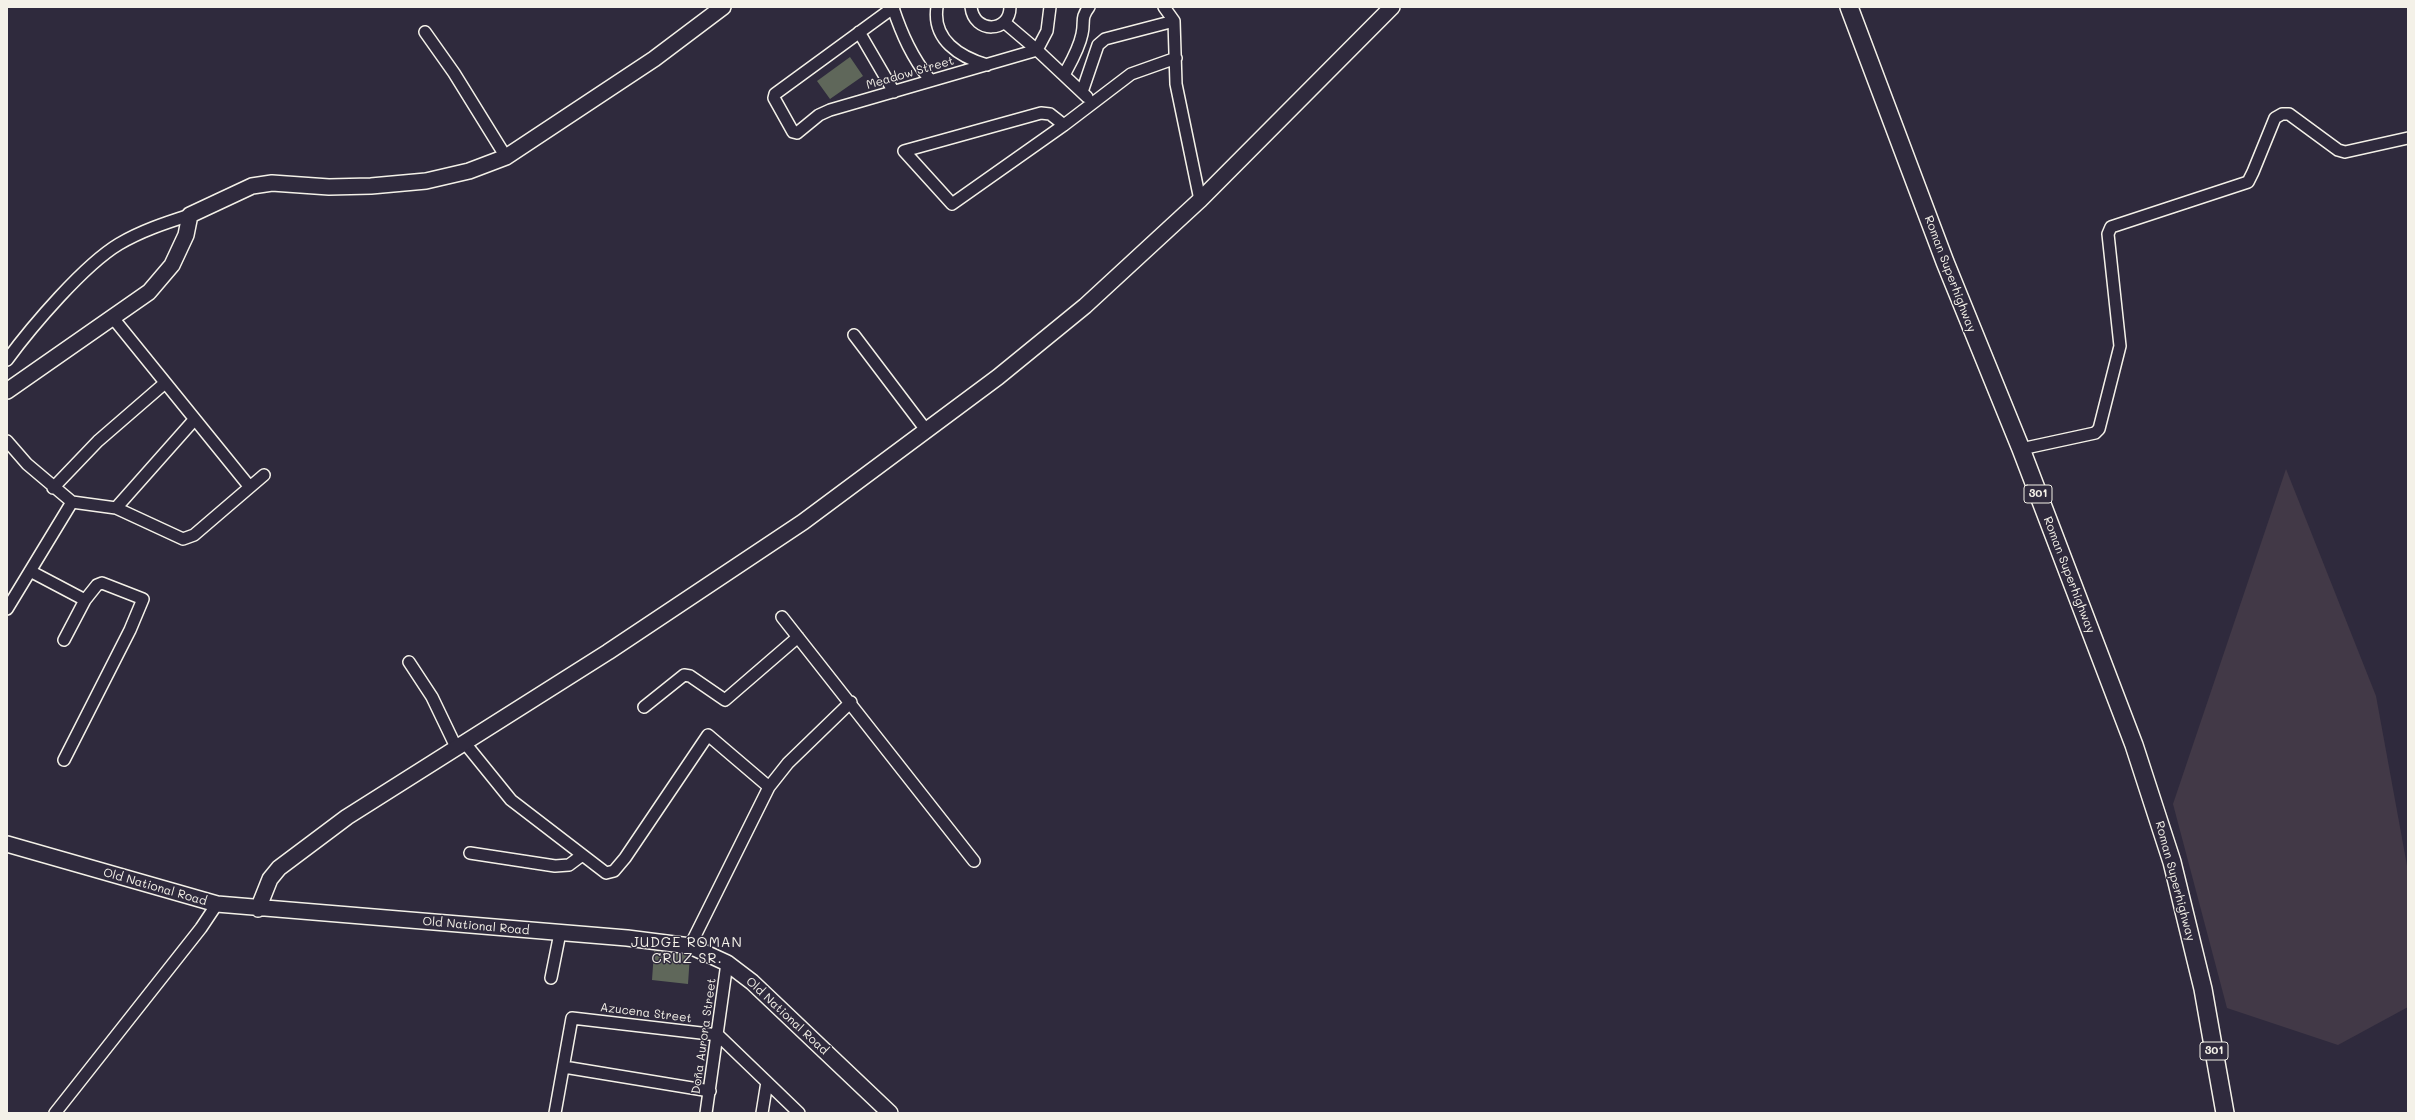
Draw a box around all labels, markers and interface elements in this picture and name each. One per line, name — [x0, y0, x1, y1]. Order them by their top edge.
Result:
street label: Meadow Street — [864, 54, 956, 92]
street label: Roman Superhighway — [1921, 214, 1979, 334]
road number: 301 — [2024, 485, 2052, 503]
street label: Roman Superhighway — [2040, 515, 2098, 635]
street label: Roman Superhighway — [2152, 819, 2198, 943]
street label: Old National Road — [101, 865, 209, 909]
street label: Old National Road — [422, 914, 530, 938]
district label: JUDGE ROMAN CRUZ SR. — [631, 935, 743, 968]
street label: Old National Road — [743, 974, 831, 1058]
street label: Doña Aurora Street — [689, 977, 719, 1095]
street label: Azucena Street — [599, 1000, 693, 1026]
road number: 301 — [2200, 1042, 2228, 1060]

